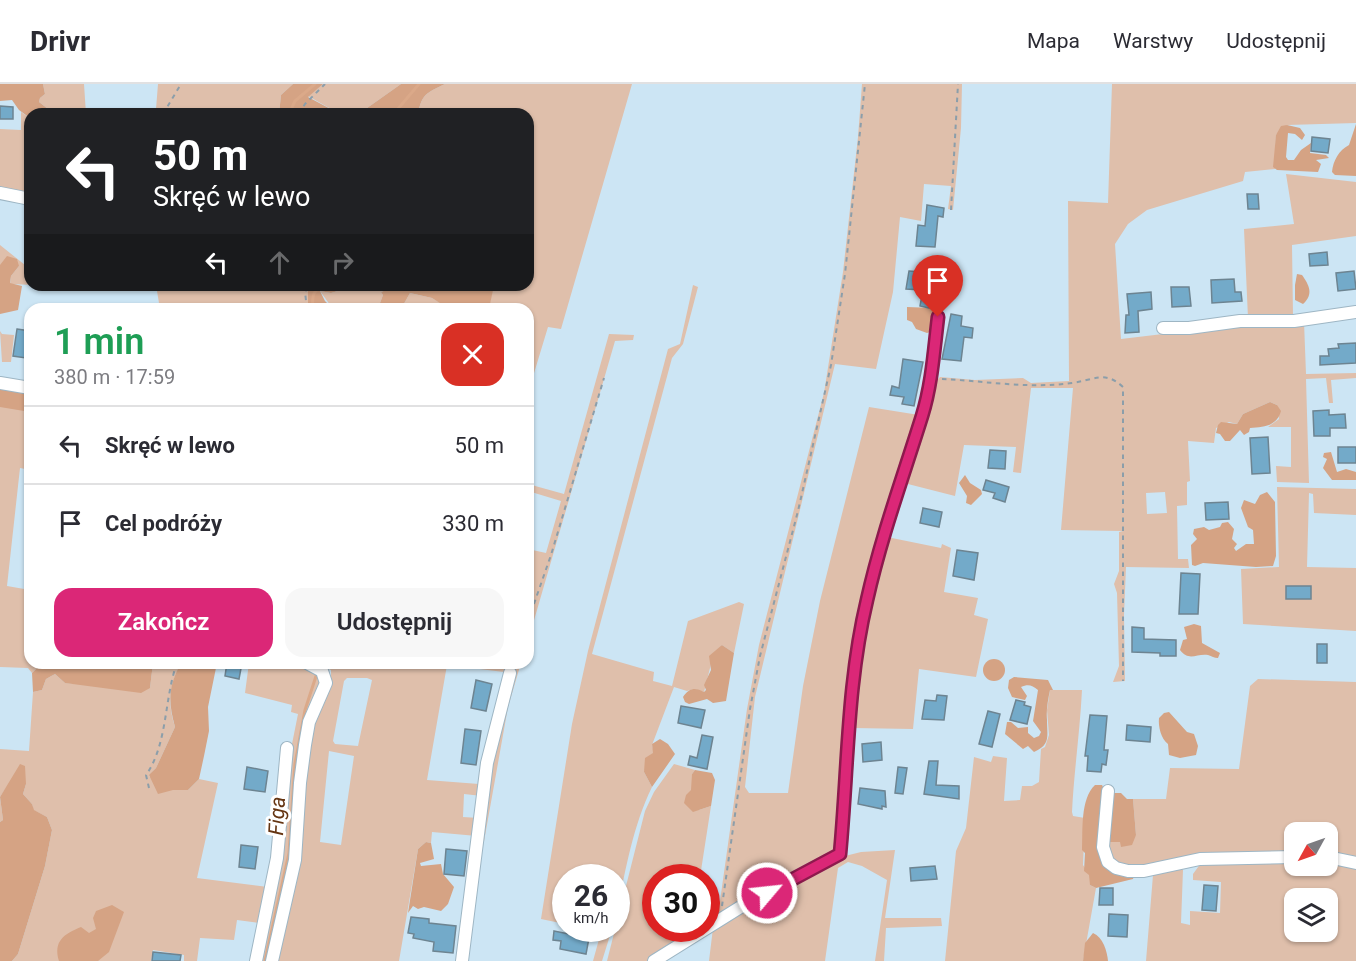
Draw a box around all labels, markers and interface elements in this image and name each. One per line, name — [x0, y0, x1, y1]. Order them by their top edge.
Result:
text: Drivr — [30, 25, 90, 58]
text: Mapa — [1027, 29, 1080, 53]
text: Warstwy — [1113, 29, 1193, 53]
text: Udostępnij — [1226, 29, 1326, 53]
text: 50 m — [153, 131, 248, 180]
icon: left — [54, 132, 132, 210]
text: Skręć w lewo — [153, 181, 310, 213]
icon: left — [200, 246, 233, 279]
icon: ahead — [263, 246, 296, 279]
icon: right — [326, 246, 359, 279]
pin — [912, 255, 963, 317]
icon: arrive — [921, 264, 954, 297]
text: 1 min — [54, 321, 144, 363]
button: close — [441, 323, 504, 386]
text: 380 m · 17:59 — [54, 365, 175, 389]
icon: left — [54, 429, 87, 462]
text: Skręć w lewo — [105, 433, 235, 458]
text: 50 m — [455, 433, 504, 458]
icon: arrive — [54, 507, 87, 540]
text: Cel podróży — [105, 511, 222, 536]
text: 330 m — [442, 511, 504, 536]
button: Zakończ — [54, 588, 273, 657]
button: Udostępnij — [285, 588, 504, 657]
water label: Figa — [264, 796, 290, 836]
north arrow — [1284, 822, 1338, 876]
map controls — [1284, 822, 1338, 942]
position arrow — [735, 861, 799, 925]
speed limit sign: 30 — [642, 864, 720, 942]
text: 26 — [574, 878, 608, 913]
button: layers — [1284, 888, 1338, 942]
text: km/h — [573, 909, 609, 927]

